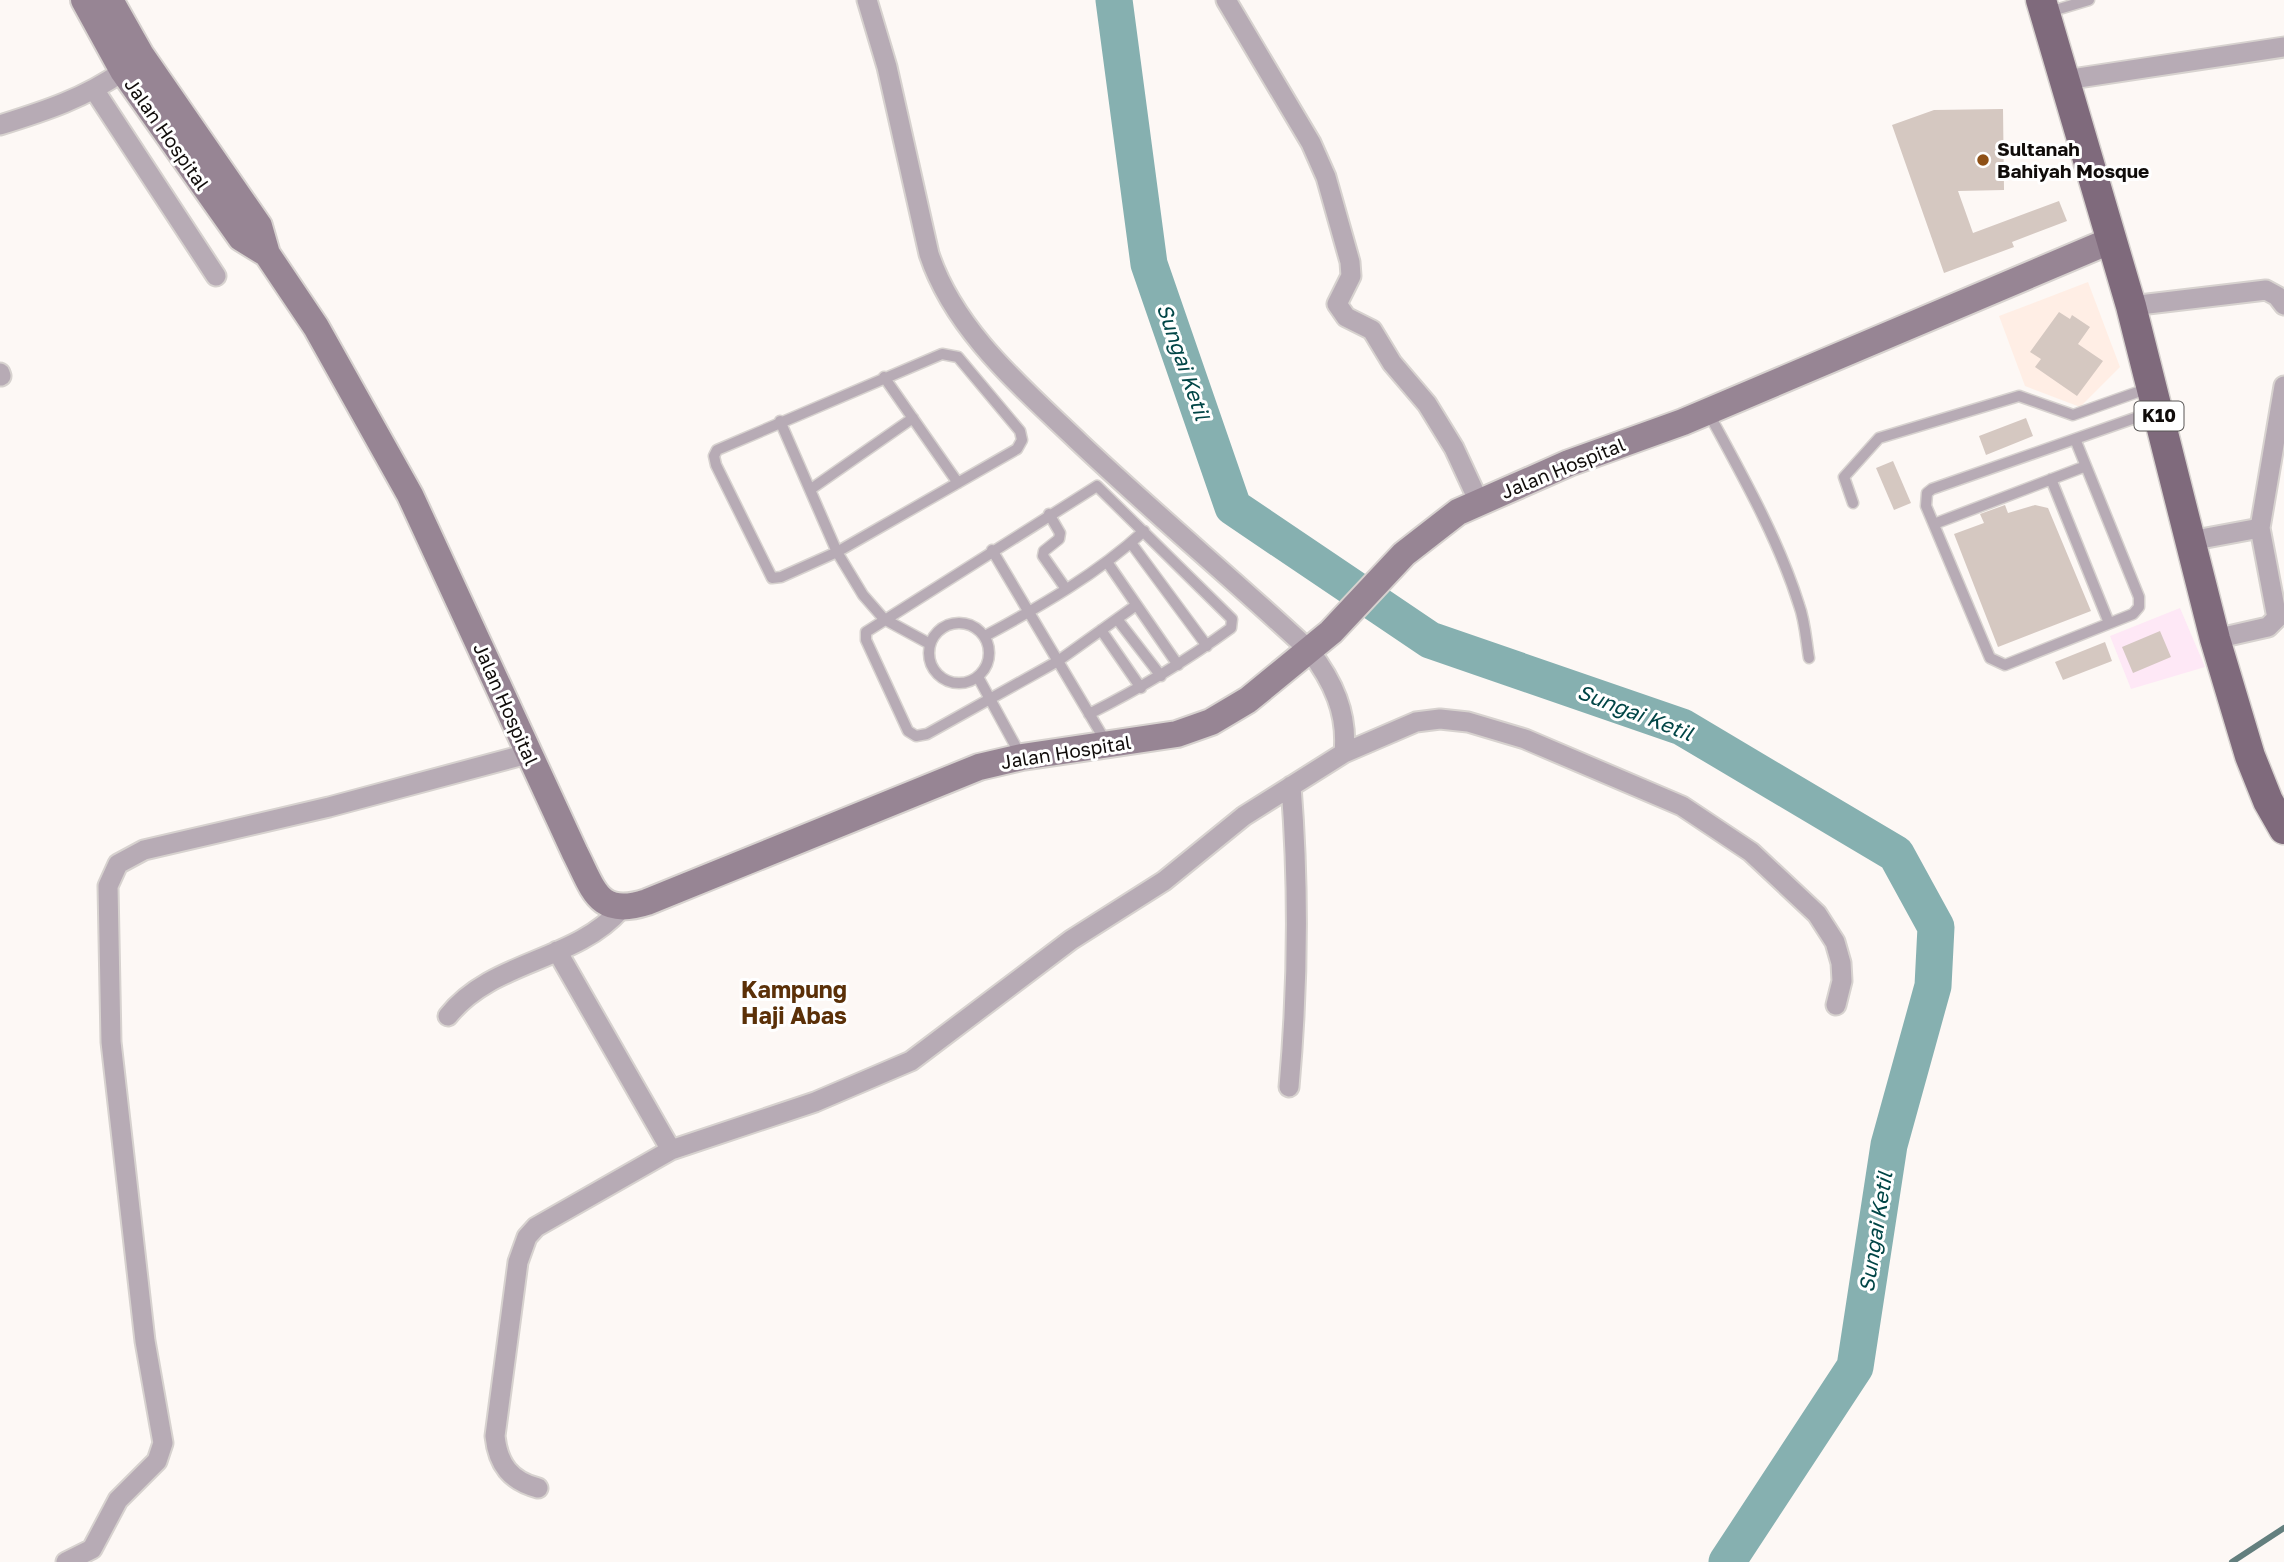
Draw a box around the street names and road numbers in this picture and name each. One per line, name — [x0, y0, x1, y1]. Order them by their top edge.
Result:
street label: Jalan Hospital — [120, 73, 215, 194]
road number: K10 — [2134, 402, 2184, 430]
street label: Jalan Hospital — [1497, 432, 1628, 503]
street label: Jalan Hospital — [469, 639, 544, 769]
street label: Jalan Hospital — [999, 730, 1133, 773]

